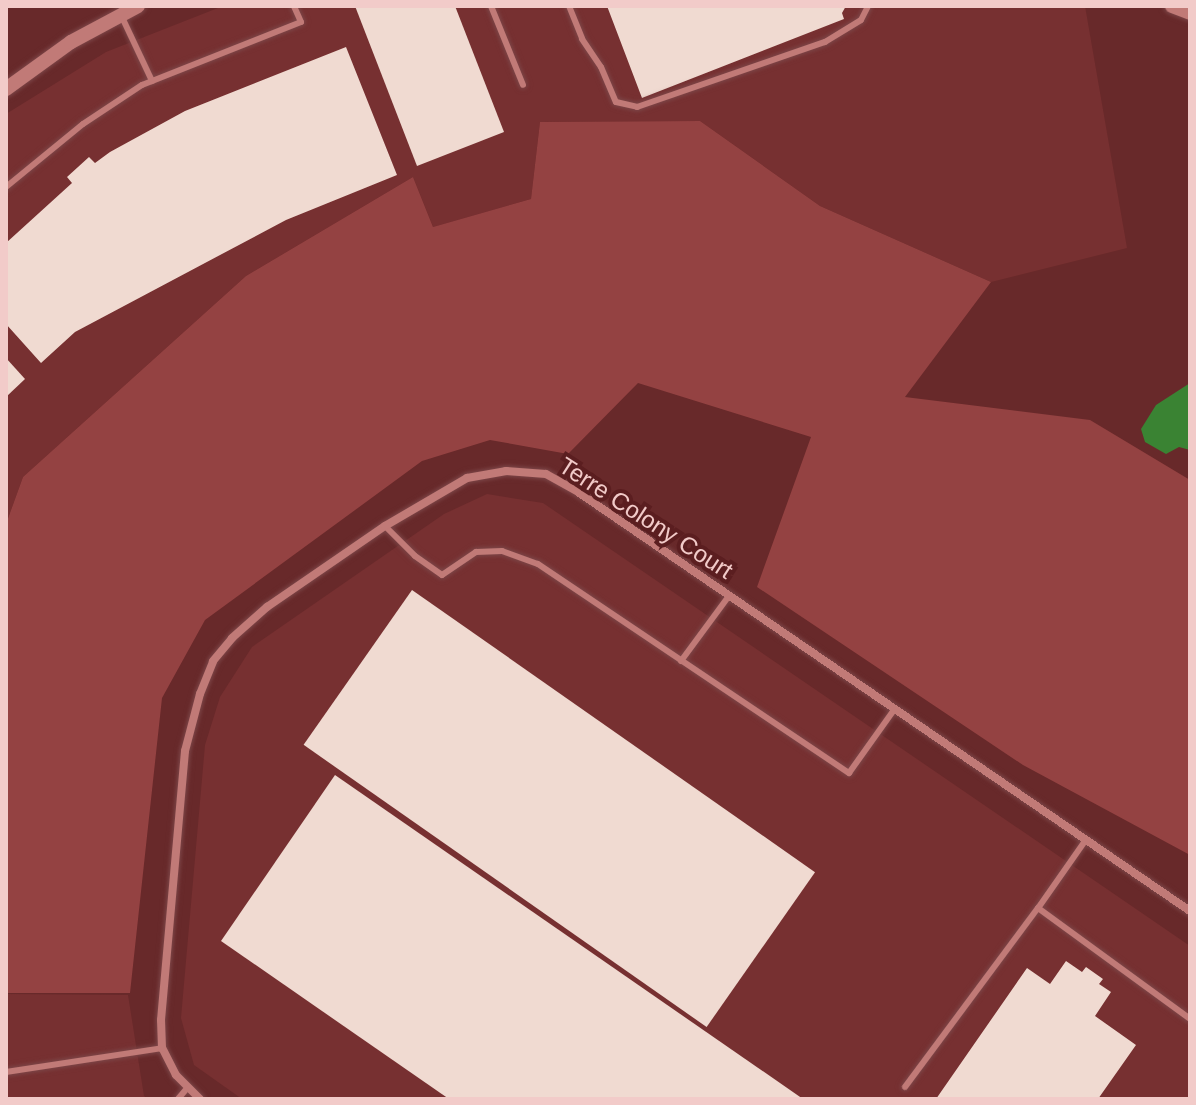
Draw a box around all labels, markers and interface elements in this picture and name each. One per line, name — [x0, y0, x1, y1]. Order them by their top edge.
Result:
street label: Terre Colony Court — [554, 451, 738, 585]

